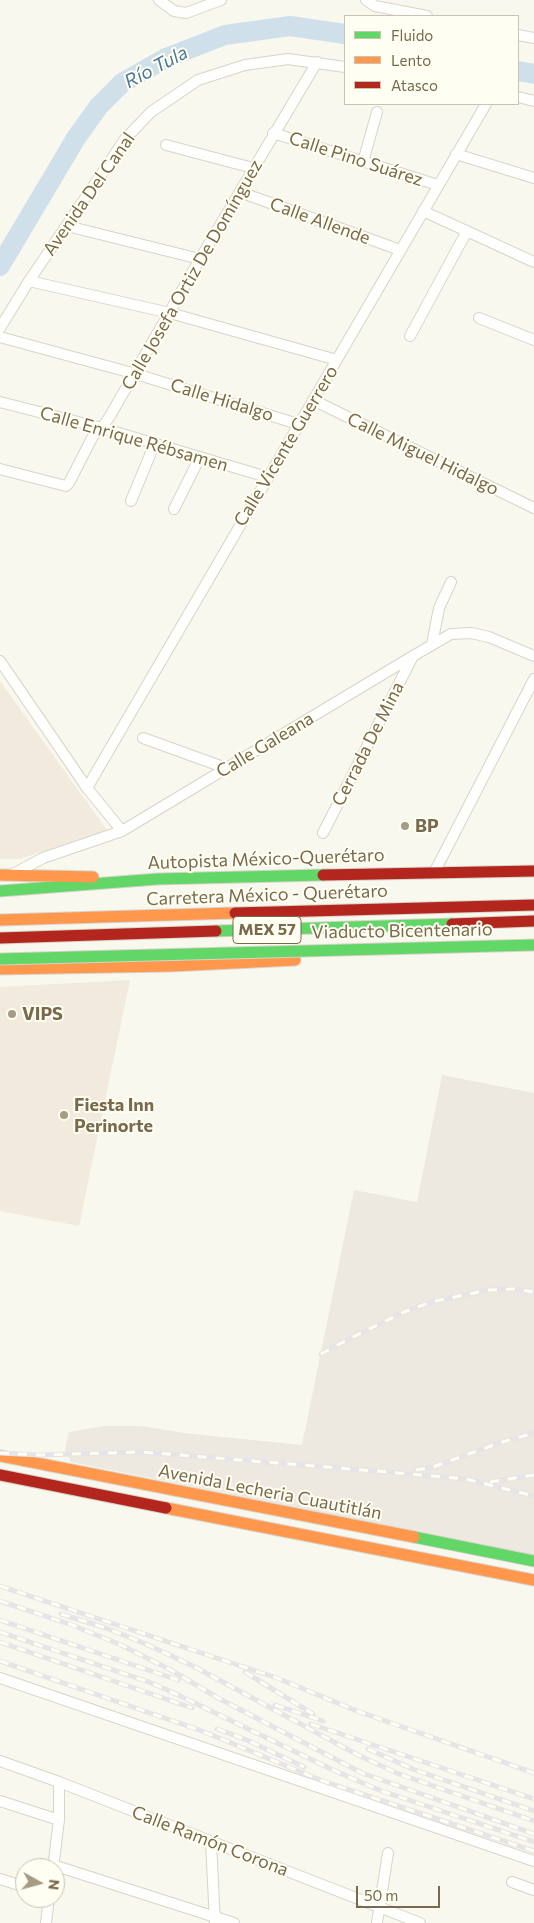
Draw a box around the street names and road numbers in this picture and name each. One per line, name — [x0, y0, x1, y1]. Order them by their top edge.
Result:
street label: Calle Pino Suárez — [286, 127, 426, 191]
street label: Avenida Del Canal — [39, 128, 139, 260]
street label: Calle Josefa Ortiz De Domínguez — [117, 156, 267, 394]
street label: Calle Allende — [267, 193, 373, 249]
street label: Calle Vicente Guerrero — [229, 362, 343, 530]
street label: Calle Hidalgo — [168, 374, 276, 426]
street label: Calle Enrique Rébsamen — [37, 402, 231, 476]
street label: Calle Miguel Hidalgo — [344, 408, 502, 500]
street label: Cerrada De Mina — [327, 678, 409, 810]
street label: Calle Galeana — [212, 708, 318, 782]
street label: Autopista México-Querétaro — [147, 844, 385, 874]
street label: Carretera México - Querétaro — [146, 880, 388, 910]
road number: MEX 57 — [233, 916, 301, 944]
street label: Viaducto Bicentenario — [311, 919, 493, 943]
street label: Avenida Lecheria Cuautitlán — [157, 1460, 383, 1524]
street label: Calle Ramón Corona — [129, 1801, 291, 1881]

